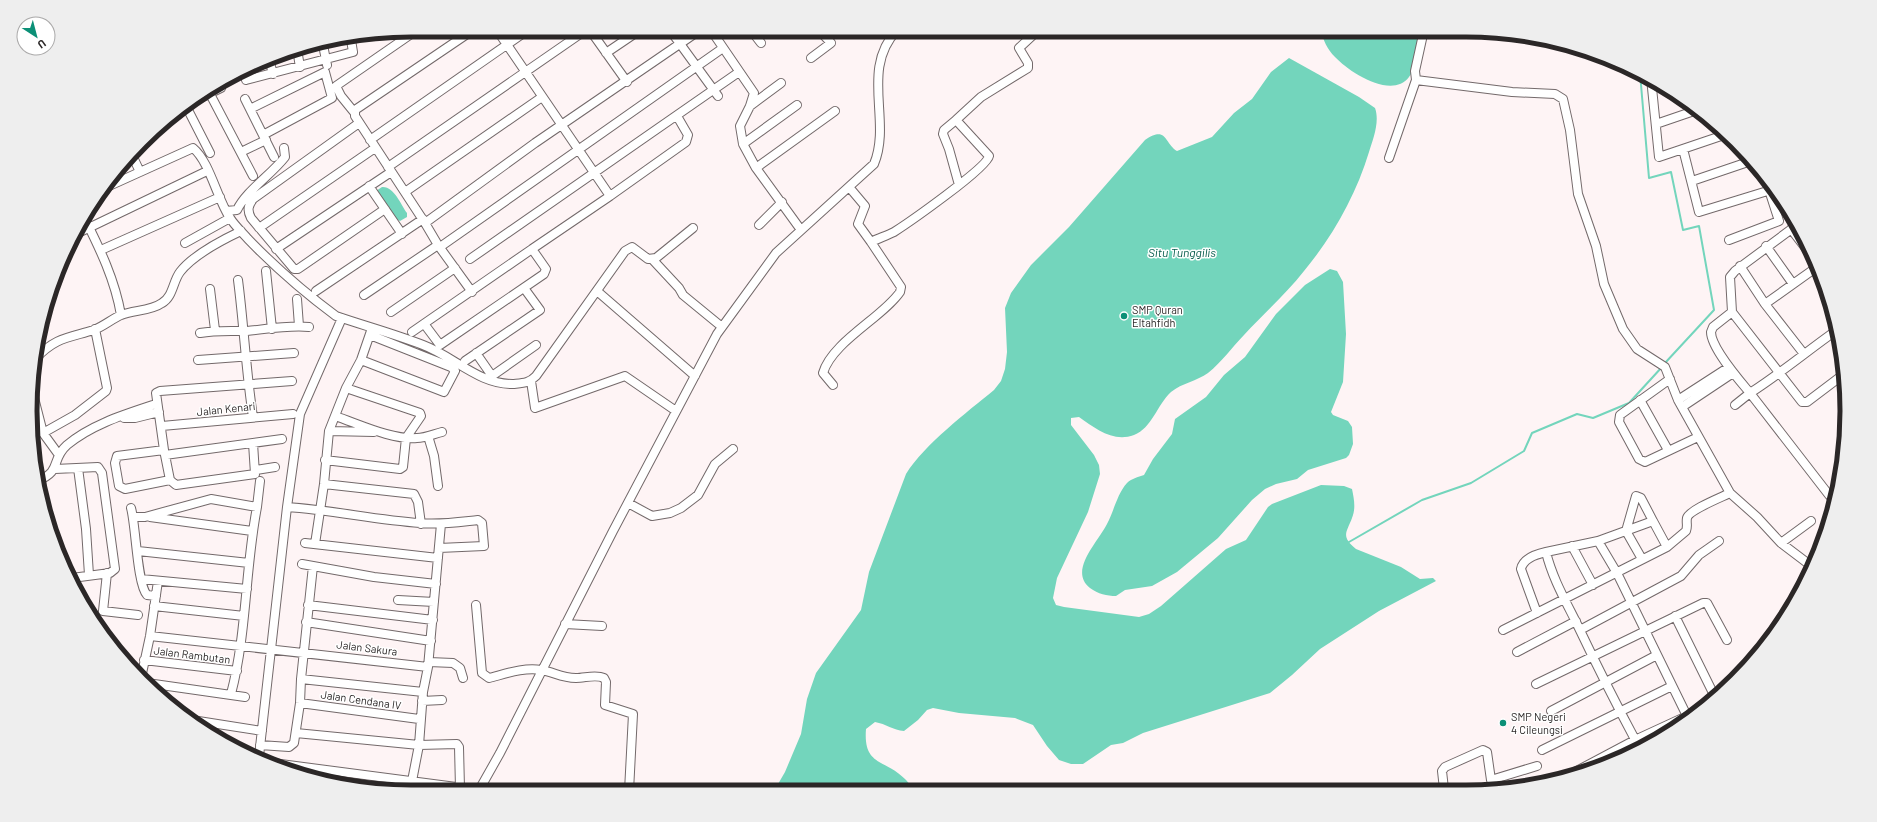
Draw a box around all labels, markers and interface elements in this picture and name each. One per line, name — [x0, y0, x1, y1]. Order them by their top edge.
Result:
north arrow — [16, 16, 56, 56]
text: U — [35, 37, 49, 52]
water label: Situ Tunggilis — [1148, 245, 1216, 259]
place label: SMP Quran Eltahfidh — [1132, 303, 1183, 329]
marker: SMP Quran Eltahfidh — [1119, 311, 1129, 321]
street label: Jalan Kenari — [196, 399, 256, 418]
street label: Jalan Sakura — [336, 637, 398, 658]
street label: Jalan Rambutan — [153, 643, 231, 666]
street label: Jalan Cendana IV — [320, 687, 403, 712]
place label: SMP Negeri 4 Cileungsi — [1511, 710, 1566, 736]
marker: SMP Negeri 4 Cileungsi — [1498, 718, 1508, 728]

